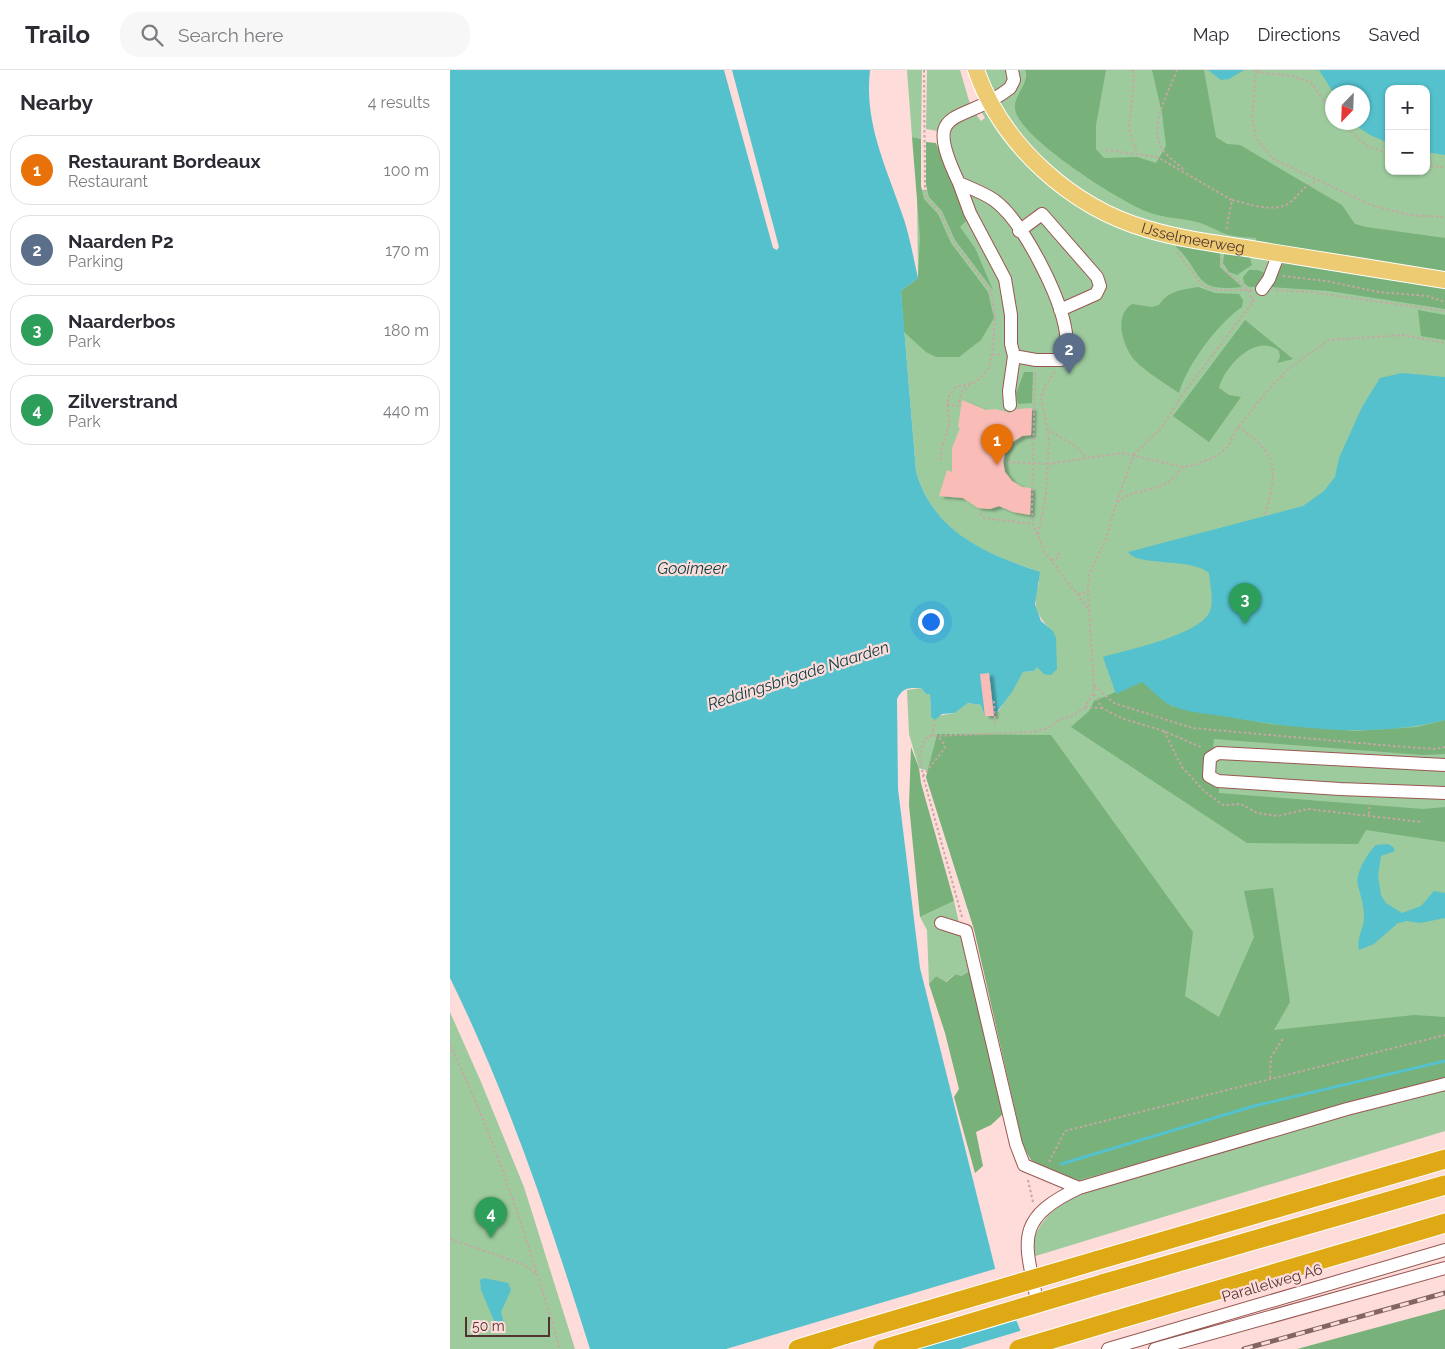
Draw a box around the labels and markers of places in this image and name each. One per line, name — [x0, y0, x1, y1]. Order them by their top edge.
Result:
pin: 2 — [1053, 333, 1085, 374]
pin: 1 — [981, 424, 1013, 465]
pin: 3 — [1229, 583, 1261, 624]
pin: 4 — [475, 1197, 507, 1238]

